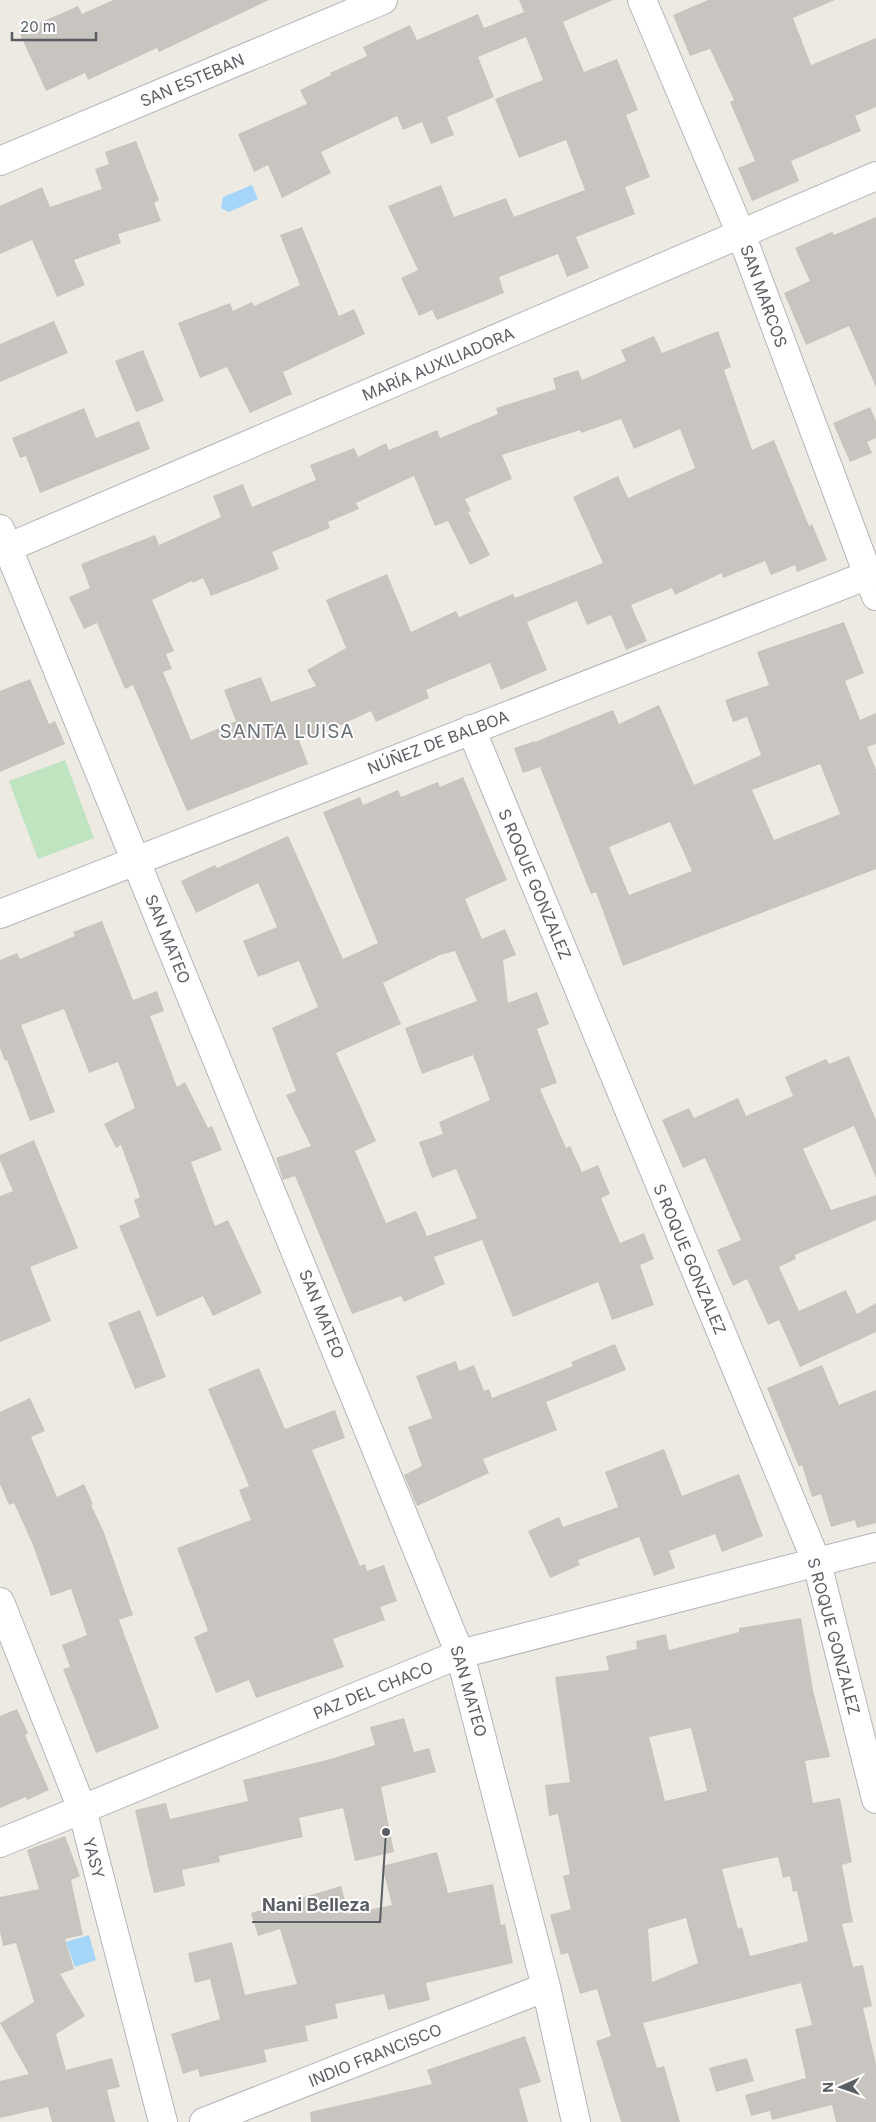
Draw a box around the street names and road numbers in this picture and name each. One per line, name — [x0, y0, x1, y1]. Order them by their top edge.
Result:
street label: SAN ESTEBAN — [137, 49, 247, 111]
street label: SAN MARCOS — [736, 242, 792, 350]
street label: MARÍA AUXILIADORA — [359, 323, 517, 405]
street label: NÚÑEZ DE BALBOA — [365, 706, 511, 778]
street label: S ROQUE GONZALEZ — [494, 806, 576, 962]
street label: SAN MATEO — [141, 892, 195, 986]
street label: S ROQUE GONZALEZ — [649, 1181, 731, 1337]
street label: SAN MATEO — [295, 1267, 349, 1361]
street label: S ROQUE GONZALEZ — [803, 1555, 865, 1717]
street label: SAN MATEO — [446, 1643, 492, 1739]
street label: PAZ DEL CHACO — [310, 1657, 436, 1723]
street label: YASY — [79, 1835, 109, 1881]
street label: INDIO FRANCISCO — [305, 2019, 445, 2091]

